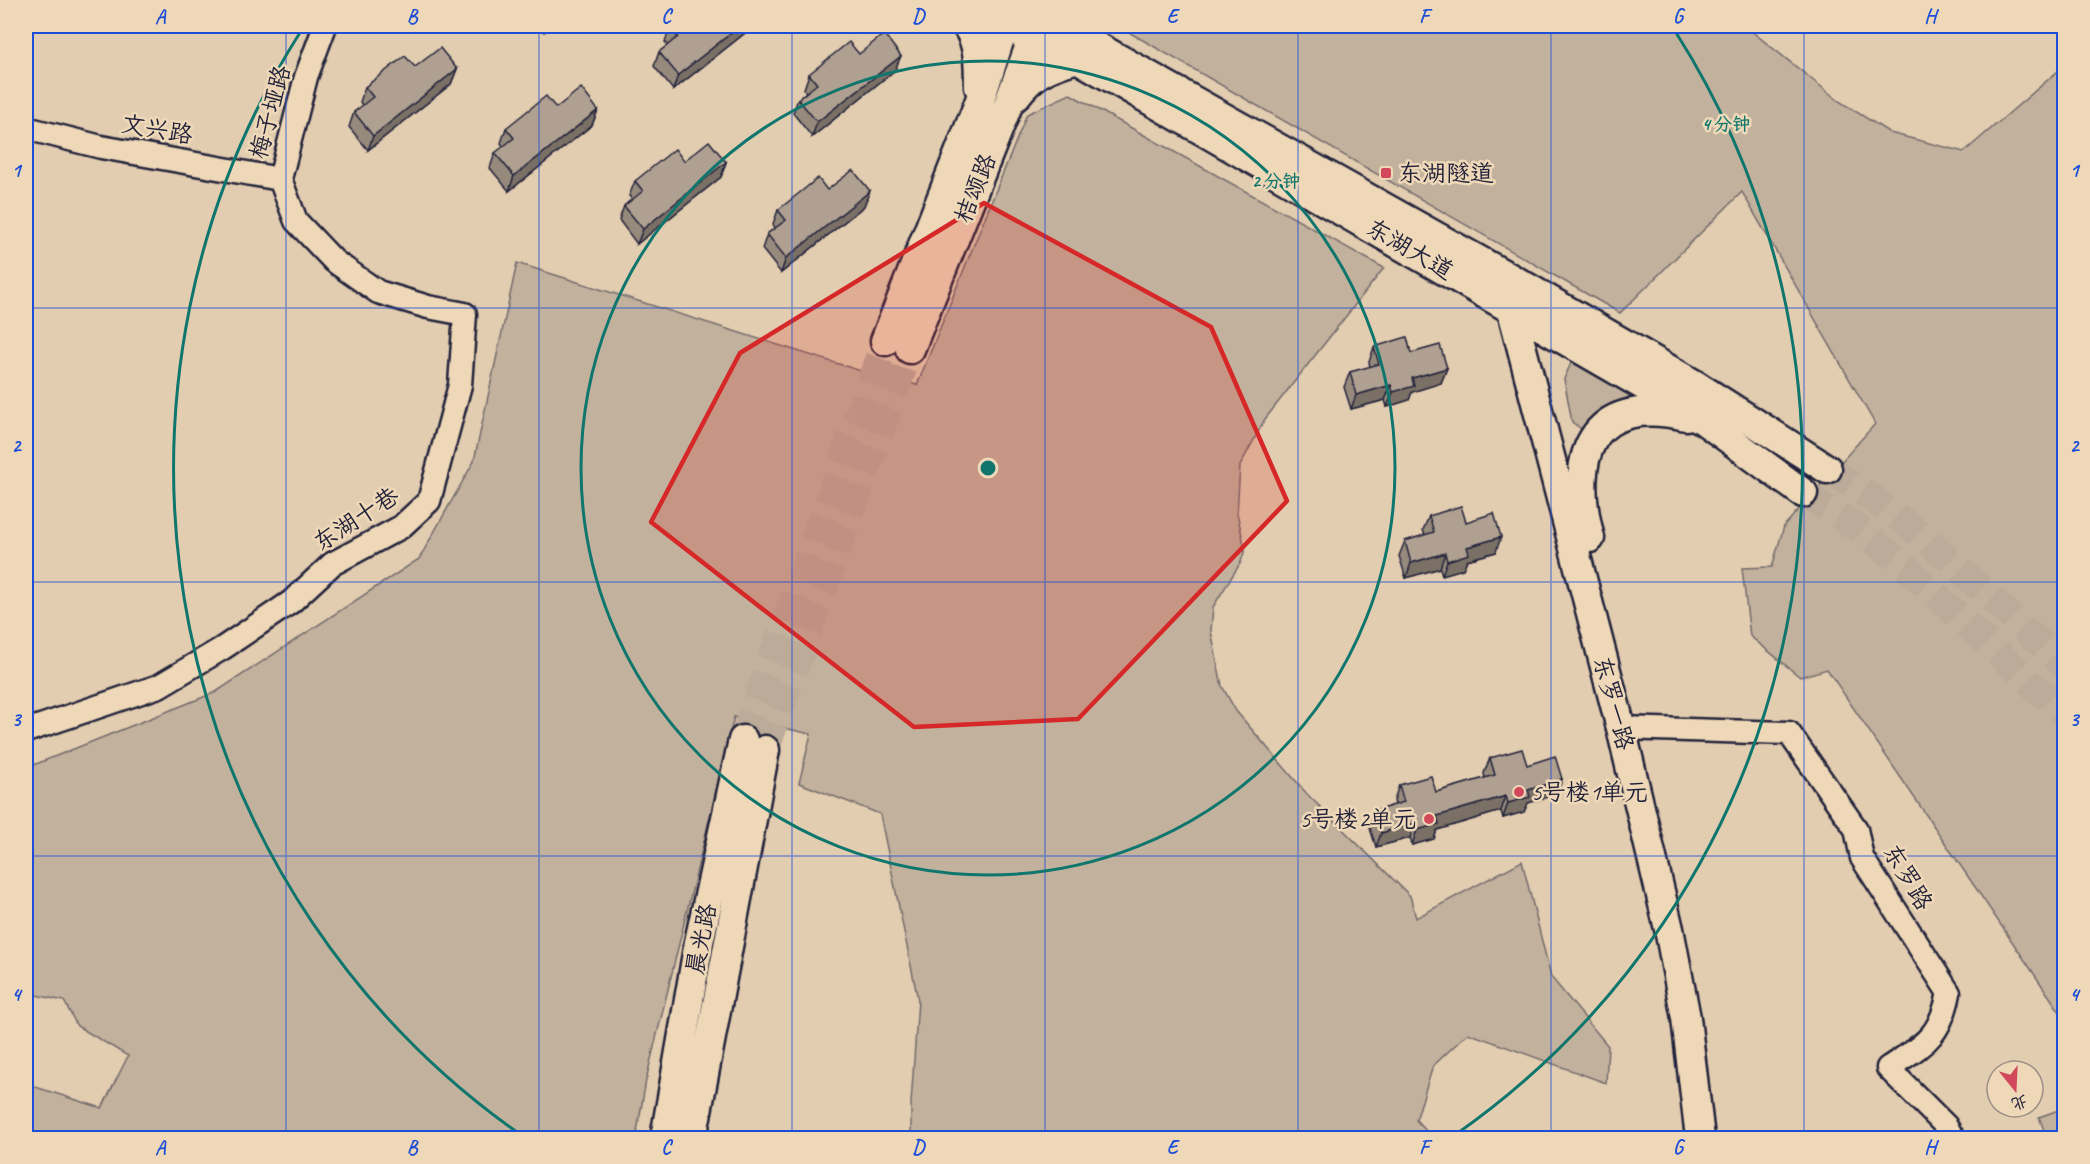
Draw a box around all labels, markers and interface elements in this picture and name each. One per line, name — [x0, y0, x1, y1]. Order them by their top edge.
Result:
text: A — [155, 4, 167, 29]
text: B — [407, 4, 419, 29]
text: C — [661, 4, 673, 29]
text: D — [912, 4, 926, 29]
text: E — [1167, 4, 1181, 29]
text: F — [1419, 4, 1433, 29]
text: G — [1673, 4, 1686, 29]
text: H — [1924, 4, 1939, 29]
street label: 梅子垭路 — [243, 62, 297, 162]
street label: 文兴路 — [119, 108, 195, 150]
text: 4 分钟 — [1702, 113, 1750, 135]
street label: 桔颂路 — [948, 149, 1002, 227]
text: 1 — [12, 158, 23, 183]
place label: 东湖隧道 — [1398, 158, 1494, 188]
text: 1 — [2070, 158, 2081, 183]
marker: 东湖隧道 — [1379, 166, 1393, 180]
text: 2 分钟 — [1252, 170, 1300, 192]
street label: 东湖大道 — [1361, 212, 1459, 286]
text: 2 — [12, 433, 23, 458]
text: 2 — [2070, 433, 2081, 458]
centre of rings — [978, 458, 998, 478]
street label: 东湖十巷 — [308, 480, 404, 558]
street label: 东罗一路 — [1587, 653, 1641, 753]
text: 3 — [12, 707, 23, 732]
text: 3 — [2070, 707, 2081, 732]
place label: 5号楼1单元 — [1531, 777, 1649, 807]
marker: 5号楼1单元 — [1512, 785, 1526, 799]
place label: 5号楼2单元 — [1299, 804, 1417, 834]
marker: 5号楼2单元 — [1422, 812, 1436, 826]
street label: 东罗路 — [1877, 838, 1939, 916]
street label: 晨光路 — [679, 901, 723, 977]
text: 4 — [12, 982, 24, 1007]
text: 4 — [2070, 982, 2082, 1007]
north arrow — [1985, 1059, 2045, 1119]
text: 北 — [2009, 1090, 2030, 1114]
text: A — [155, 1135, 167, 1160]
text: B — [407, 1135, 419, 1160]
text: C — [661, 1135, 673, 1160]
text: D — [912, 1135, 926, 1160]
text: E — [1167, 1135, 1181, 1160]
text: F — [1419, 1135, 1433, 1160]
text: G — [1673, 1135, 1686, 1160]
text: H — [1924, 1135, 1939, 1160]

